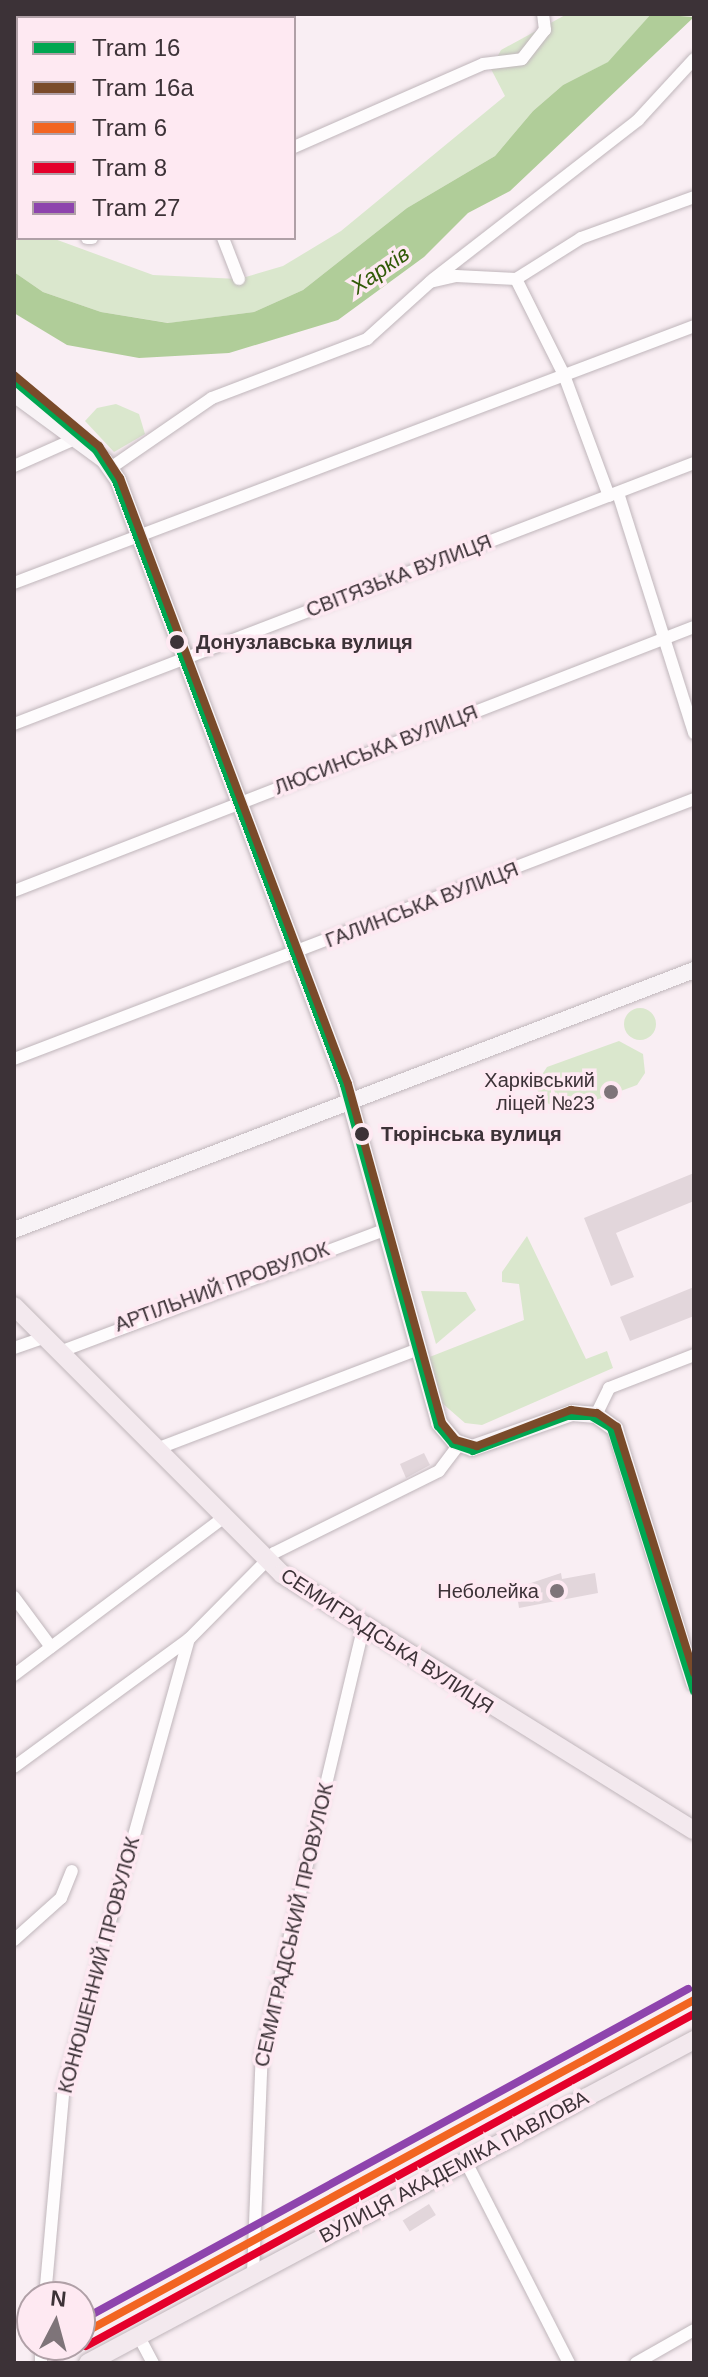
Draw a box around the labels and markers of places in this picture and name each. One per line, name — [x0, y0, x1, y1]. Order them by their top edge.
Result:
marker: Донузлавська вулиця — [165, 630, 189, 654]
place label: Донузлавська вулиця — [196, 630, 413, 654]
place label: Харківський ліцей №23 — [484, 1068, 595, 1115]
marker: Харківський ліцей №23 — [602, 1083, 620, 1101]
marker: Тюрінська вулиця — [350, 1122, 374, 1146]
place label: Тюрінська вулиця — [381, 1122, 562, 1146]
place label: Неболейка — [437, 1579, 539, 1603]
marker: Неболейка — [546, 1580, 568, 1602]

